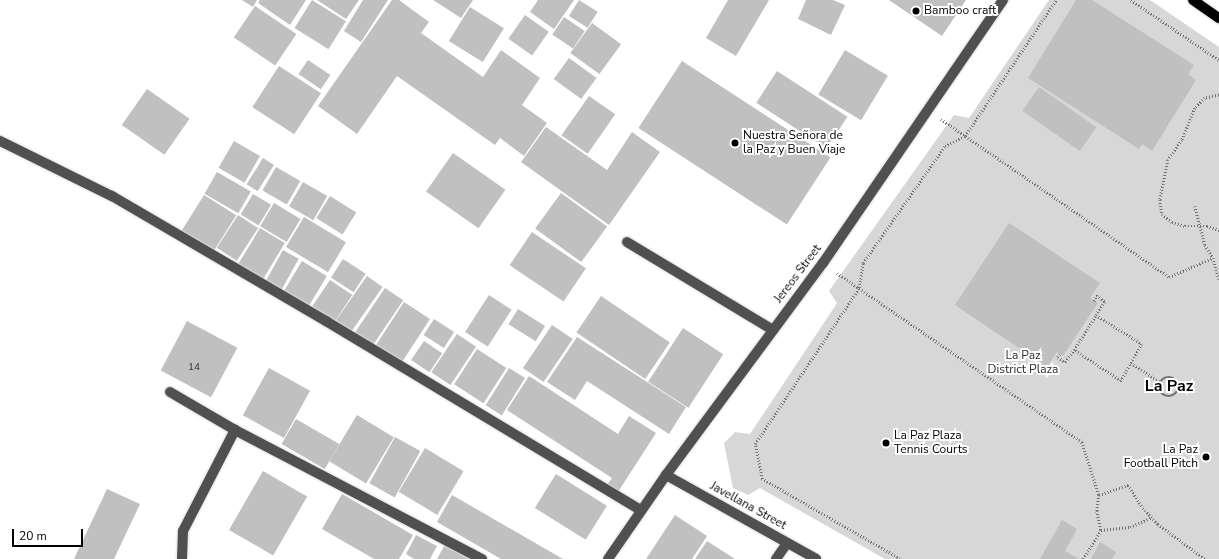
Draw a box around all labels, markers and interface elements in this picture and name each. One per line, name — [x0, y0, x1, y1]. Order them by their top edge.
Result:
place label: Bamboo craft — [924, 4, 996, 18]
marker: Bamboo craft — [911, 6, 921, 16]
place label: Nuestra Señora de la Paz y Buen Viaje — [743, 129, 845, 157]
marker: Nuestra Señora de la Paz y Buen Viaje — [730, 138, 740, 148]
street label: Jereos Street — [771, 242, 825, 306]
park label: La Paz District Plaza — [988, 349, 1058, 377]
house number: 14 — [188, 362, 200, 374]
district label: La Paz — [1145, 376, 1193, 396]
place label: La Paz Plaza Tennis Courts — [894, 429, 968, 457]
marker: La Paz Plaza Tennis Courts — [881, 438, 891, 448]
place label: La Paz Football Pitch — [1124, 443, 1198, 471]
marker: La Paz Football Pitch — [1201, 452, 1211, 462]
street label: Javellana Street — [707, 479, 789, 533]
scale bar — [14, 521, 85, 547]
text: 20 m — [19, 528, 47, 544]

